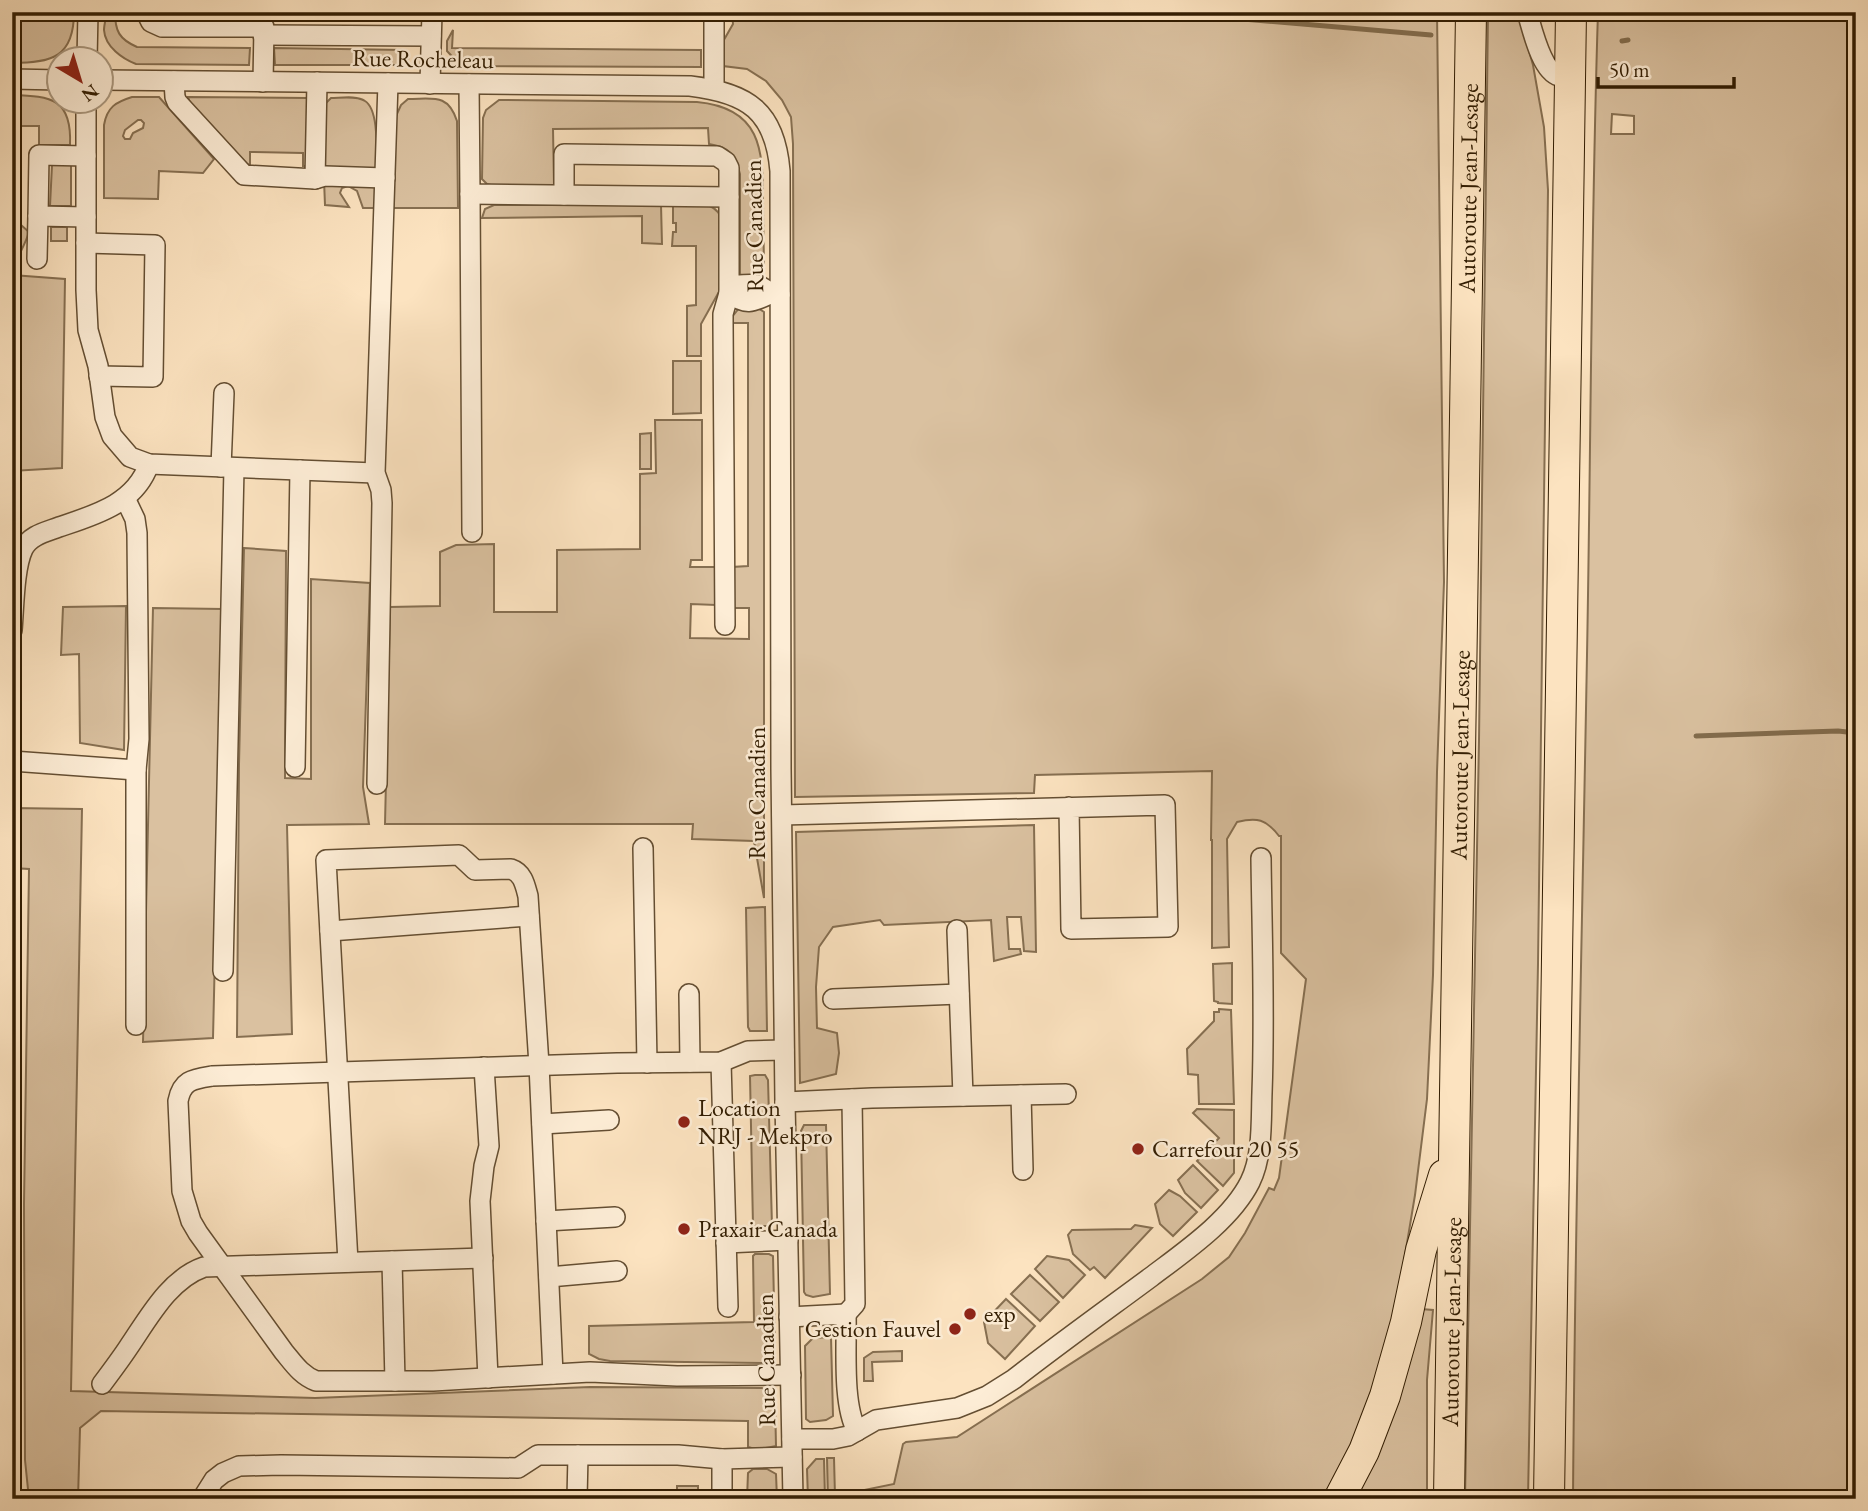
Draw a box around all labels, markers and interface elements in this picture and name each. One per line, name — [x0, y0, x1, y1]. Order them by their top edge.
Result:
street label: Rue Rocheleau — [352, 42, 494, 75]
north arrow — [46, 46, 116, 116]
scale bar — [1598, 46, 1735, 90]
text: 50 m — [1609, 56, 1650, 83]
text: N — [76, 78, 104, 108]
street label: Autoroute Jean-Lesage — [1451, 83, 1485, 294]
street label: Rue Canadien — [737, 159, 770, 293]
street label: Autoroute Jean-Lesage — [1442, 650, 1477, 861]
street label: Rue Canadien — [741, 726, 772, 859]
place label: Location NRJ - Mekpro — [698, 1092, 833, 1151]
marker: Location NRJ - Mekpro — [676, 1114, 692, 1130]
place label: Carrefour 20 55 — [1152, 1133, 1299, 1164]
marker: Carrefour 20 55 — [1130, 1141, 1146, 1157]
place label: Praxair Canada — [698, 1213, 838, 1244]
street label: Autoroute Jean-Lesage — [1434, 1217, 1468, 1428]
marker: Praxair Canada — [676, 1221, 692, 1237]
street label: Rue Canadien — [749, 1293, 782, 1427]
place label: exp — [984, 1298, 1016, 1329]
marker: exp — [962, 1306, 978, 1322]
place label: Gestion Fauvel — [805, 1313, 941, 1344]
marker: Gestion Fauvel — [947, 1321, 963, 1337]

